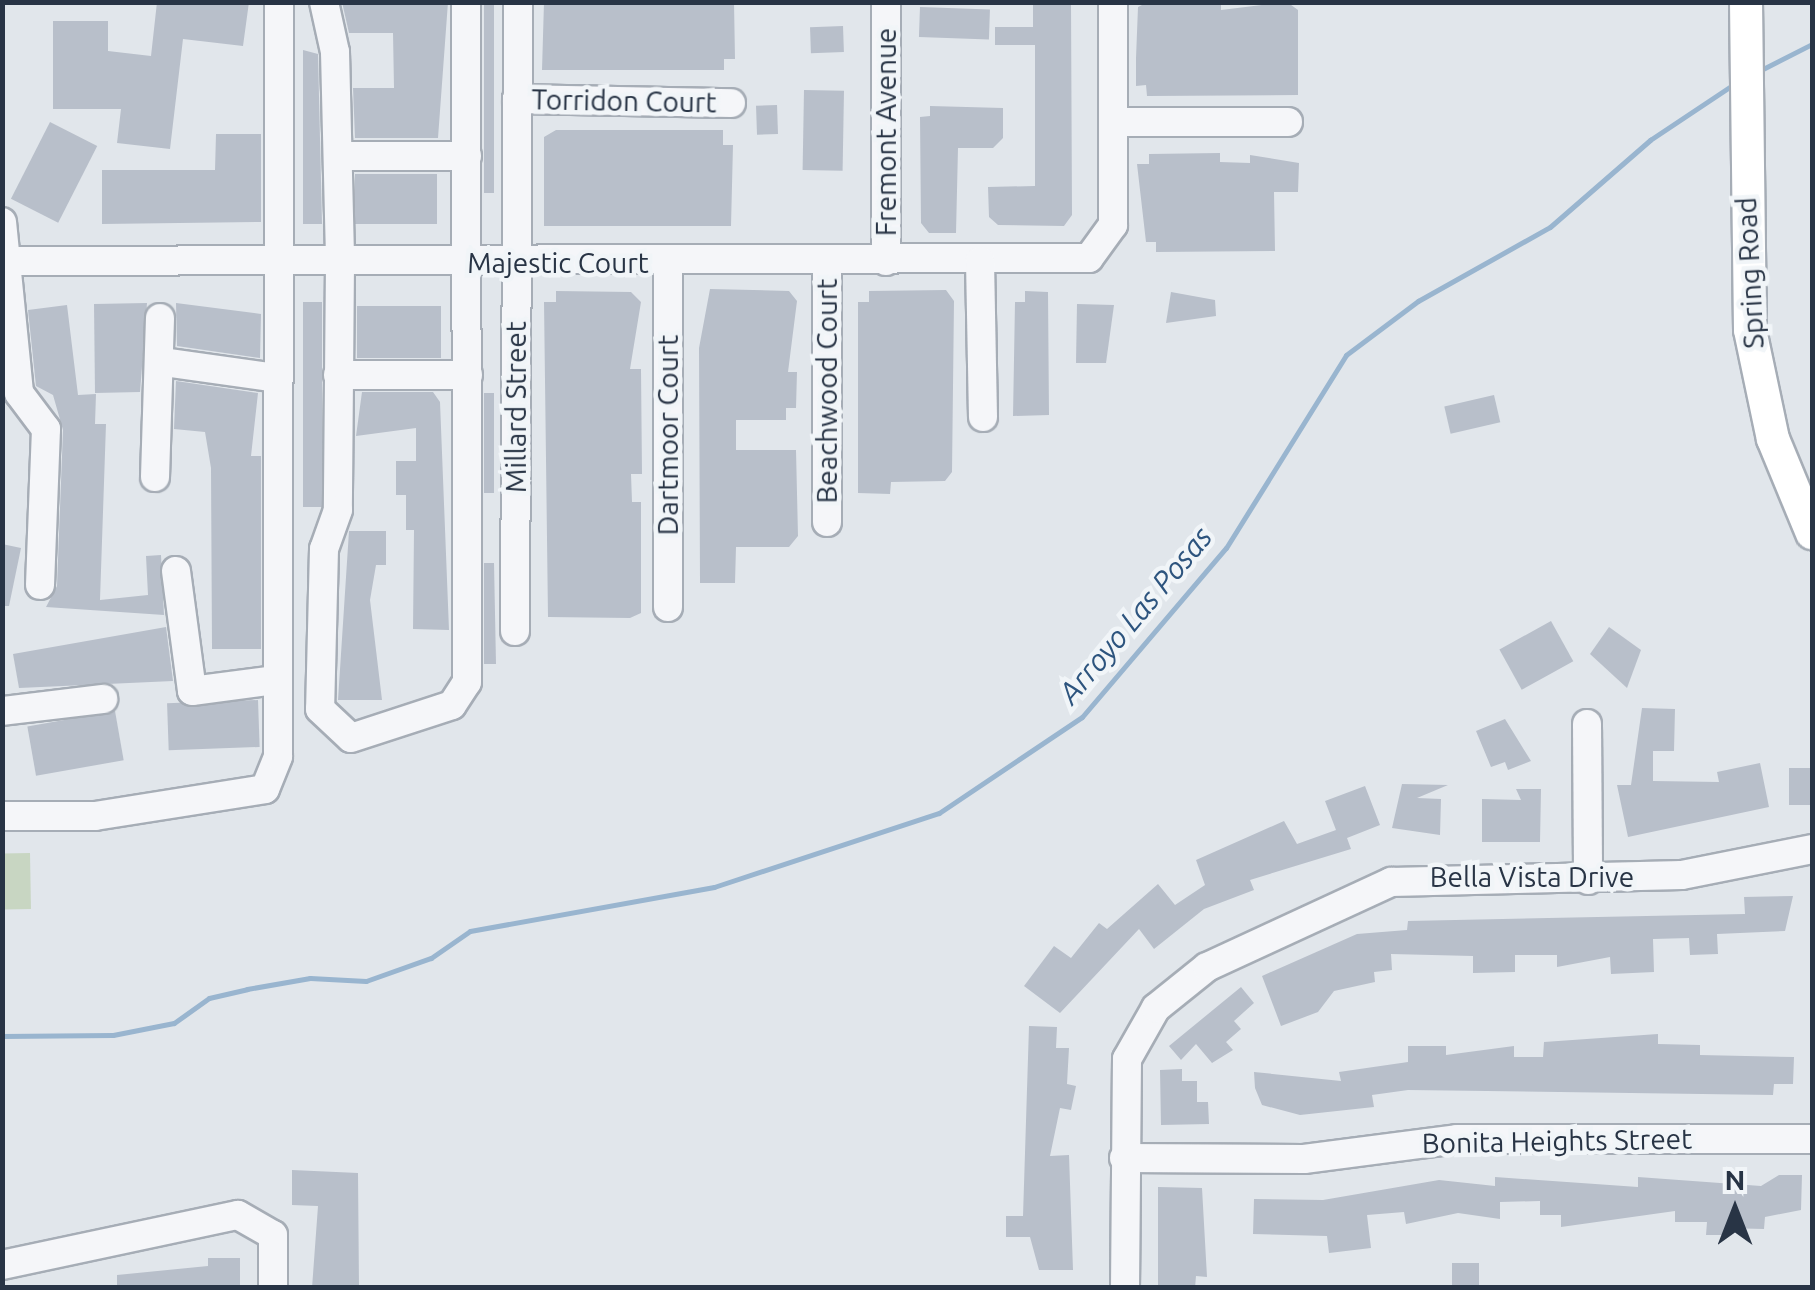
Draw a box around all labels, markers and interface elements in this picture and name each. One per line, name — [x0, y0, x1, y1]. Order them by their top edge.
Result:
street label: Fremont Avenue — [869, 28, 903, 236]
street label: Torridon Court — [531, 83, 717, 119]
street label: Spring Road — [1729, 196, 1771, 350]
street label: Majestic Court — [467, 246, 649, 280]
street label: Beachwood Court — [810, 279, 844, 503]
street label: Millard Street — [499, 321, 533, 493]
street label: Dartmoor Court — [651, 335, 685, 535]
water label: Arroyo Las Posas — [1051, 519, 1219, 711]
street label: Bella Vista Drive — [1430, 860, 1634, 894]
street label: Bonita Heights Street — [1422, 1122, 1692, 1160]
north arrow — [1685, 1160, 1785, 1260]
text: N — [1725, 1164, 1745, 1195]

